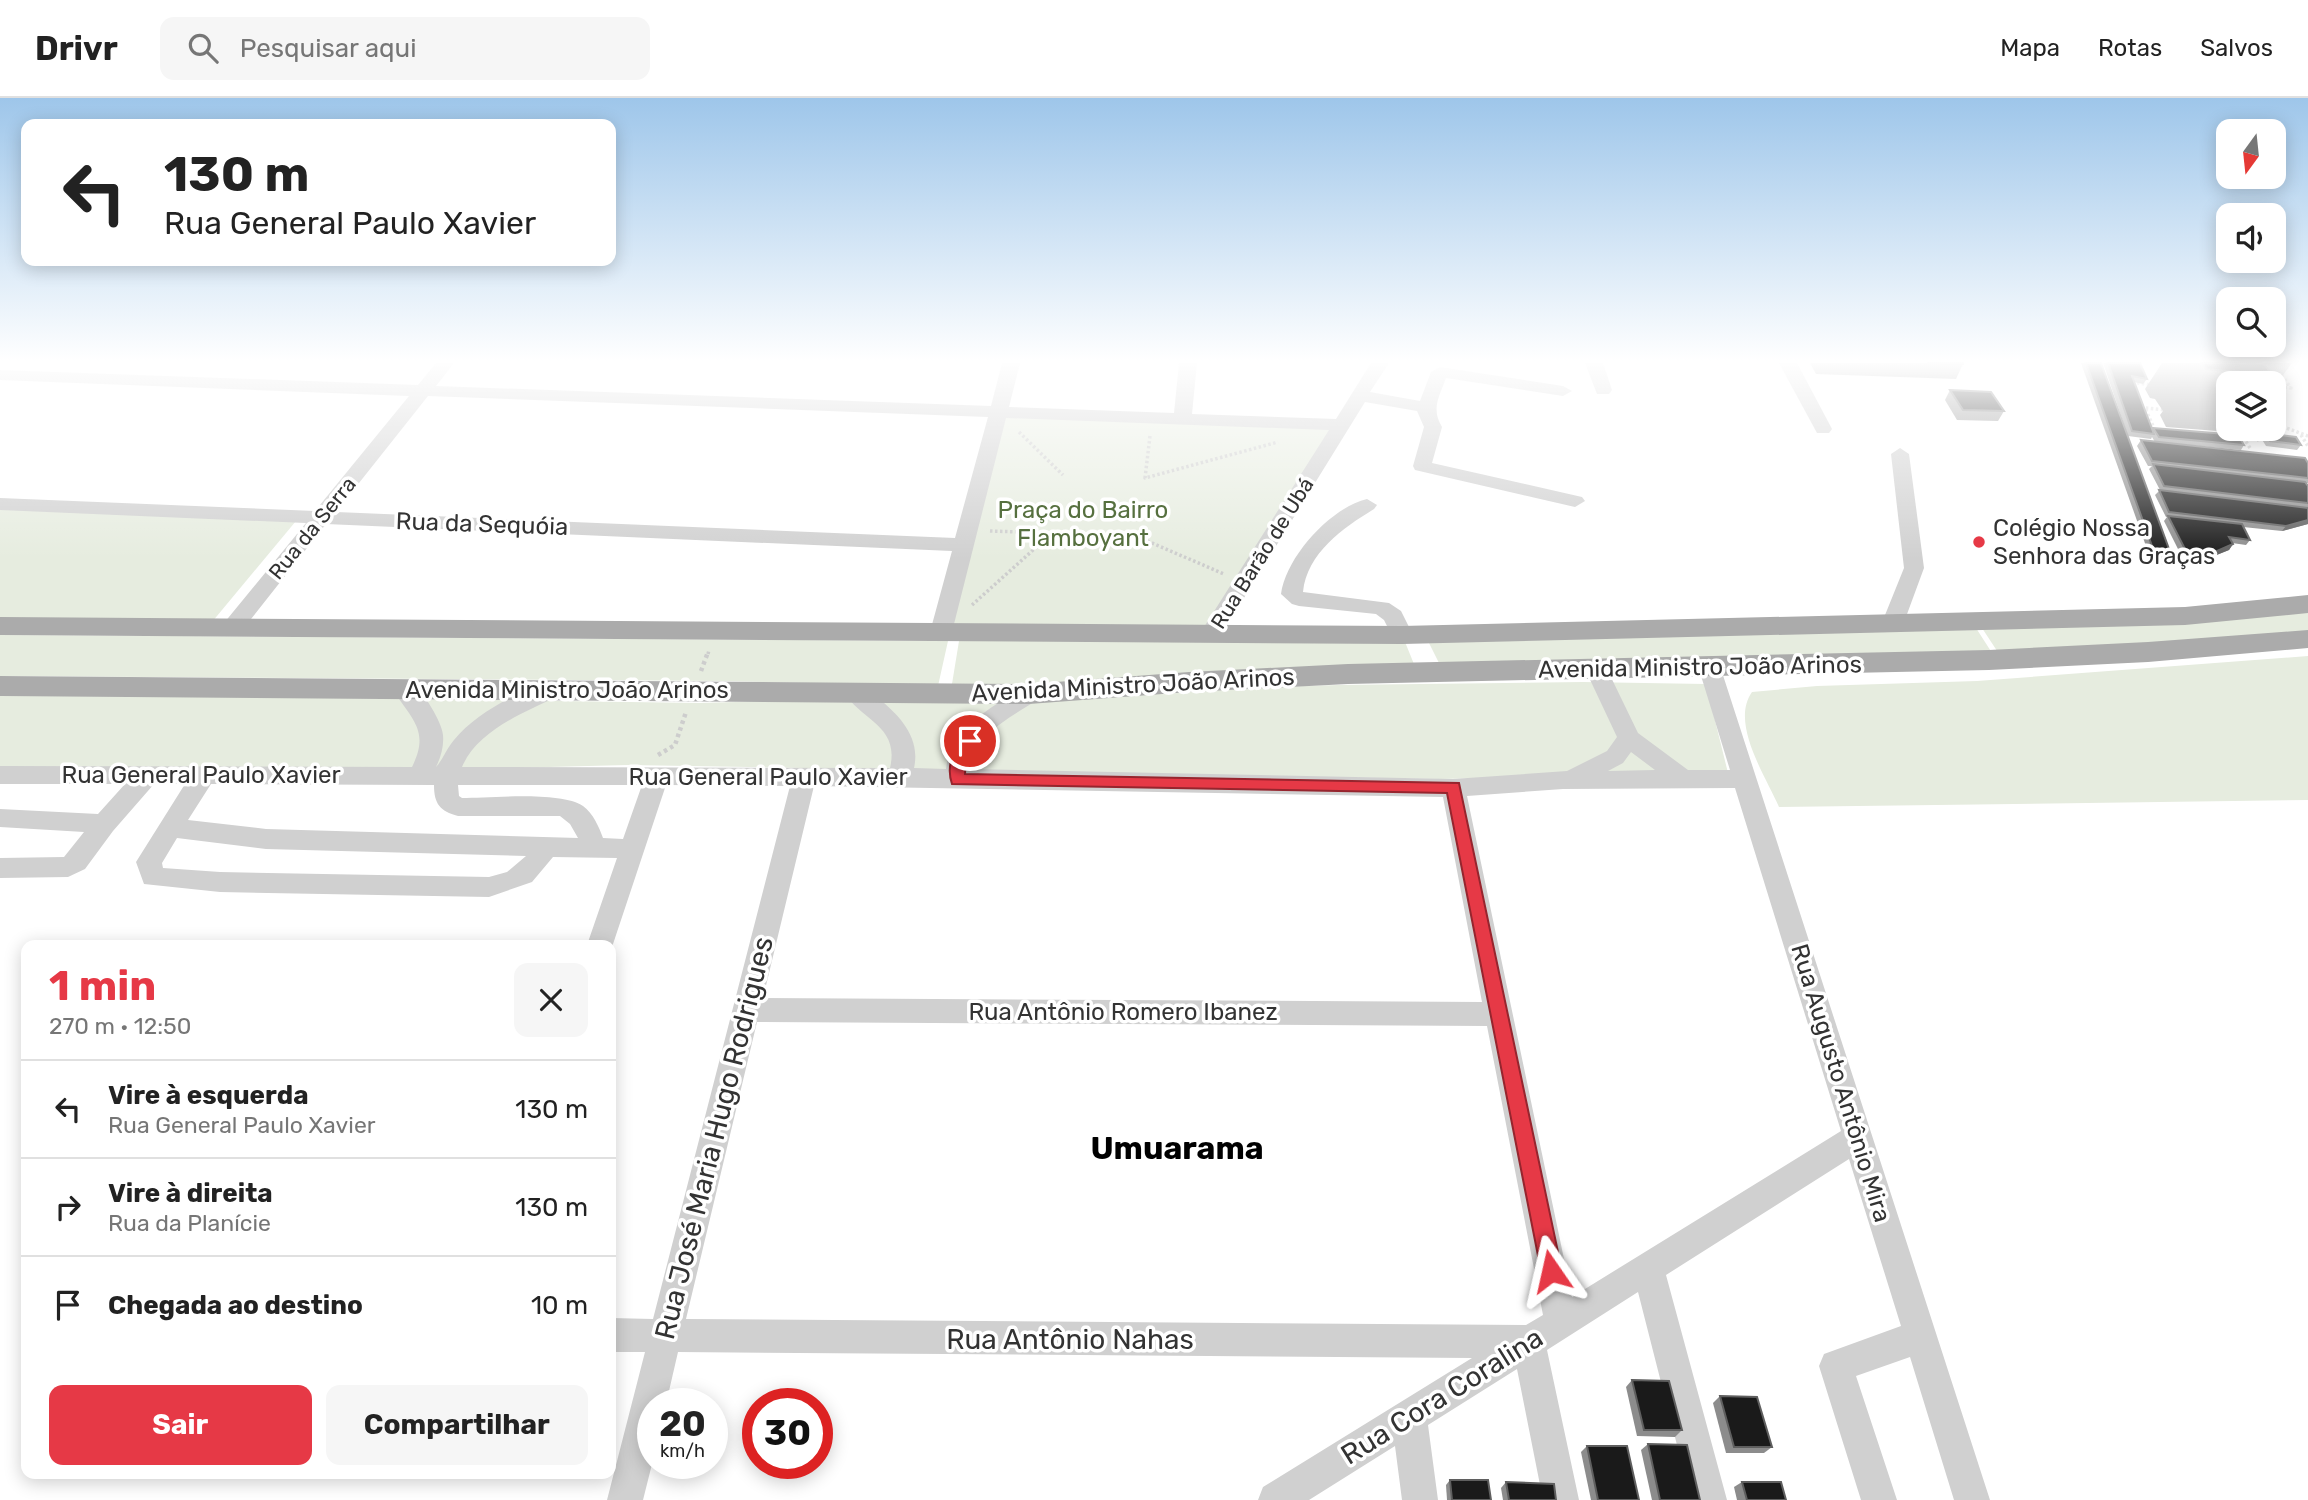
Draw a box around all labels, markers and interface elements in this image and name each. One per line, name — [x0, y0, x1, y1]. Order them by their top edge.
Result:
search box — [160, 17, 650, 80]
text: Drivr — [35, 29, 118, 68]
icon: search — [184, 29, 222, 67]
text: Pesquisar aqui — [240, 33, 417, 64]
text: Mapa — [2000, 34, 2060, 62]
text: Rotas — [2098, 34, 2162, 62]
text: Salvos — [2200, 34, 2273, 62]
north arrow — [2216, 119, 2286, 189]
map controls — [2216, 119, 2286, 441]
text: 130 m — [164, 145, 309, 203]
icon: left — [49, 147, 140, 238]
button: sound — [2216, 203, 2286, 273]
text: Rua General Paulo Xavier — [164, 204, 536, 242]
button: search — [2216, 287, 2286, 357]
button: layers — [2216, 371, 2286, 441]
street label: Rua da Serra — [263, 472, 361, 584]
street label: Rua Barão de Ubá — [1205, 473, 1319, 633]
park label: Praça do Bairro Flamboyant — [998, 496, 1168, 552]
street label: Rua da Sequóia — [395, 507, 569, 541]
place label: Colégio Nossa Senhora das Graças — [1993, 514, 2215, 570]
marker: Colégio Nossa Senhora das Graças — [1971, 534, 1987, 550]
street label: Avenida Ministro João Arinos — [1538, 650, 1862, 684]
street label: Avenida Ministro João Arinos — [971, 663, 1295, 707]
street label: Avenida Ministro João Arinos — [405, 676, 729, 704]
pin — [940, 711, 1000, 771]
icon: arrive — [951, 722, 989, 760]
street label: Rua General Paulo Xavier — [61, 761, 341, 789]
street label: Rua General Paulo Xavier — [628, 763, 908, 791]
street label: Rua José Maria Hugo Rodrigues — [648, 933, 780, 1343]
street label: Rua Augusto Antônio Mira — [1785, 941, 1897, 1225]
text: 1 min — [49, 961, 156, 1011]
button: close — [514, 963, 588, 1037]
street label: Rua Antônio Romero Ibanez — [968, 998, 1278, 1026]
text: 270 m · 12:50 — [49, 1012, 191, 1040]
text: Vire à esquerda — [108, 1080, 309, 1111]
icon: left — [49, 1090, 87, 1128]
text: 130 m — [515, 1094, 588, 1125]
text: Rua General Paulo Xavier — [108, 1111, 376, 1139]
district label: Umuarama — [1090, 1129, 1264, 1167]
text: Vire à direita — [108, 1178, 273, 1209]
icon: right — [49, 1188, 87, 1226]
text: 130 m — [515, 1192, 588, 1223]
text: Rua da Planície — [108, 1209, 271, 1237]
position arrow — [1514, 1234, 1588, 1308]
icon: arrive — [49, 1286, 87, 1324]
text: Chegada ao destino — [108, 1290, 363, 1321]
text: 10 m — [531, 1290, 588, 1321]
street label: Rua Cora Coralina — [1335, 1321, 1549, 1471]
street label: Rua Antônio Nahas — [946, 1323, 1194, 1356]
button: Sair — [49, 1385, 312, 1465]
button: Compartilhar — [326, 1385, 588, 1465]
speed limit sign: 30 — [742, 1388, 833, 1479]
text: 20 — [659, 1403, 706, 1445]
text: km/h — [660, 1440, 705, 1462]

